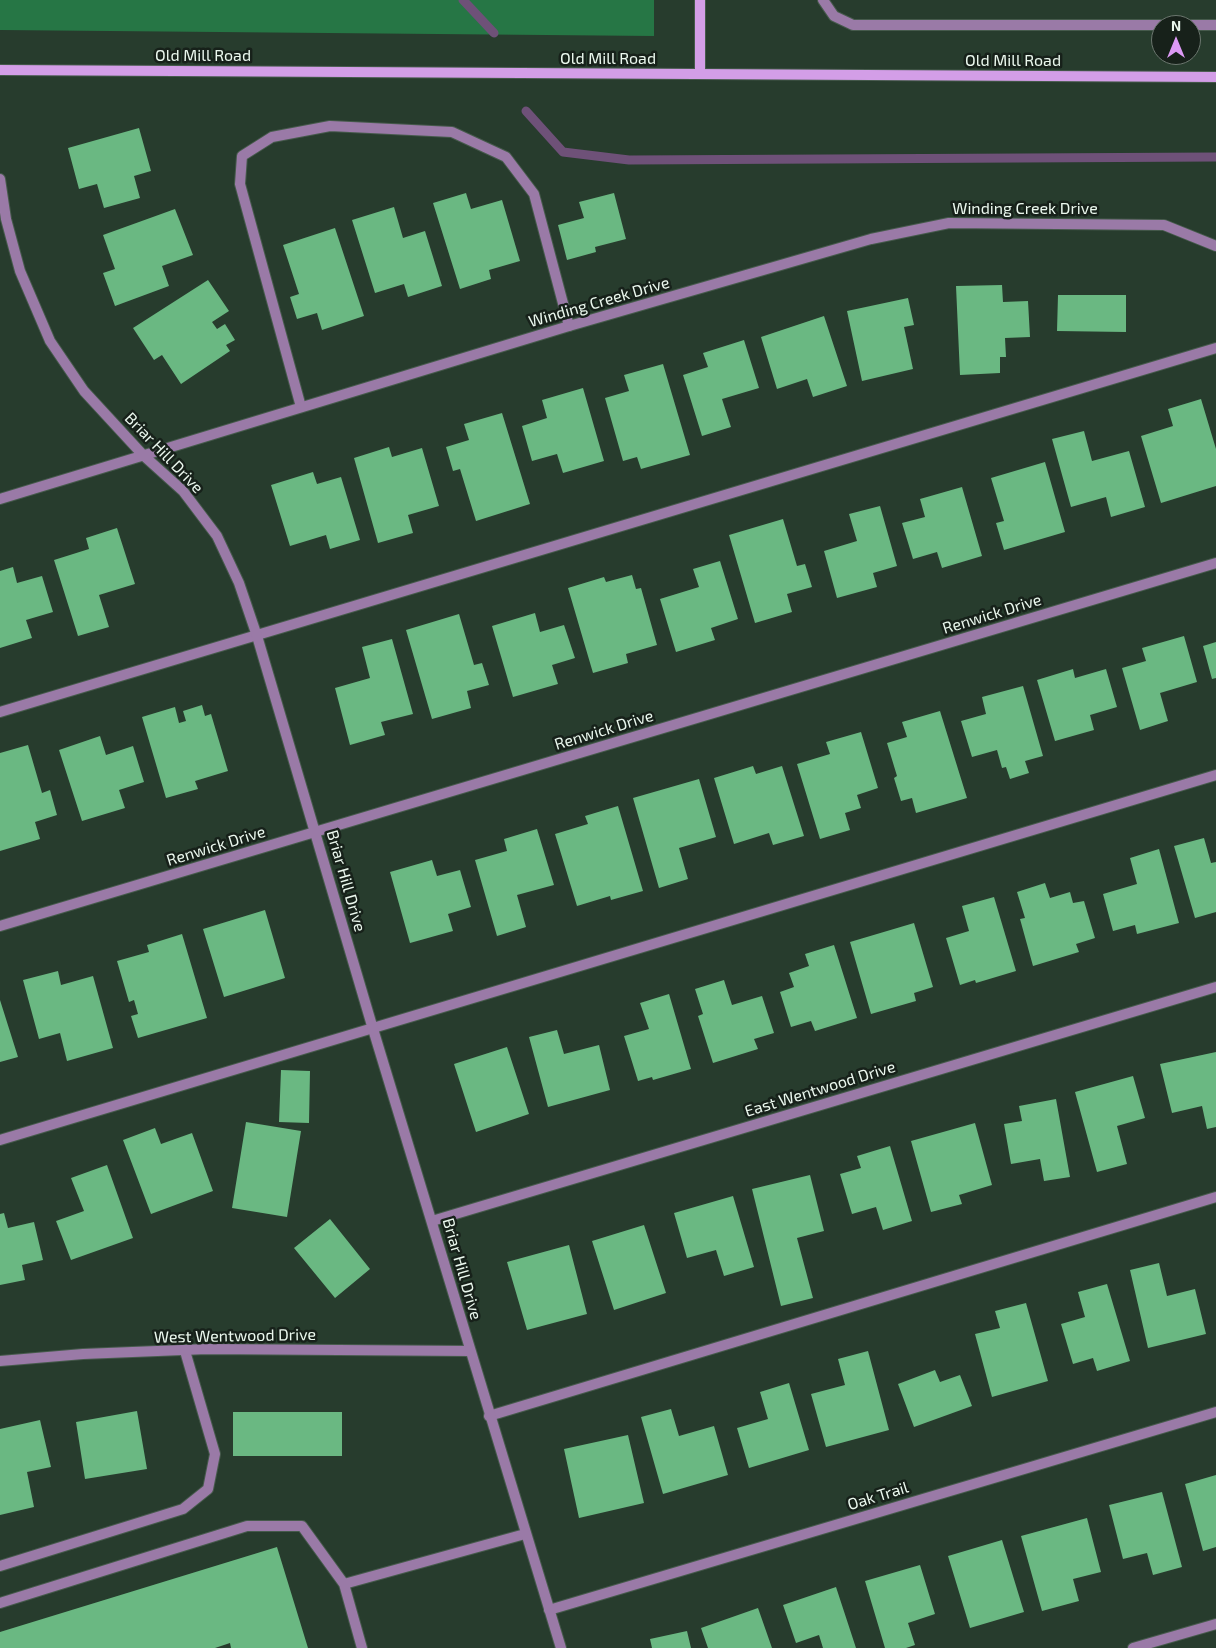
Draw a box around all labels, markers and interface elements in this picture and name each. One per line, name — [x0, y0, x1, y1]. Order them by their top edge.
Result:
north arrow — [1151, 15, 1201, 65]
text: N — [1171, 17, 1181, 34]
street label: Old Mill Road — [155, 46, 251, 66]
street label: Old Mill Road — [560, 49, 656, 69]
street label: Old Mill Road — [965, 51, 1061, 71]
street label: Winding Creek Drive — [952, 199, 1098, 219]
street label: Winding Creek Drive — [526, 273, 672, 331]
street label: Briar Hill Drive — [121, 409, 207, 497]
street label: Renwick Drive — [940, 590, 1044, 638]
street label: Renwick Drive — [552, 706, 656, 754]
street label: Renwick Drive — [164, 822, 268, 870]
street label: Briar Hill Drive — [322, 828, 370, 934]
street label: East Wentwood Drive — [742, 1057, 898, 1121]
street label: Briar Hill Drive — [438, 1216, 486, 1322]
street label: West Wentwood Drive — [154, 1325, 316, 1347]
street label: Oak Trail — [845, 1478, 911, 1514]

